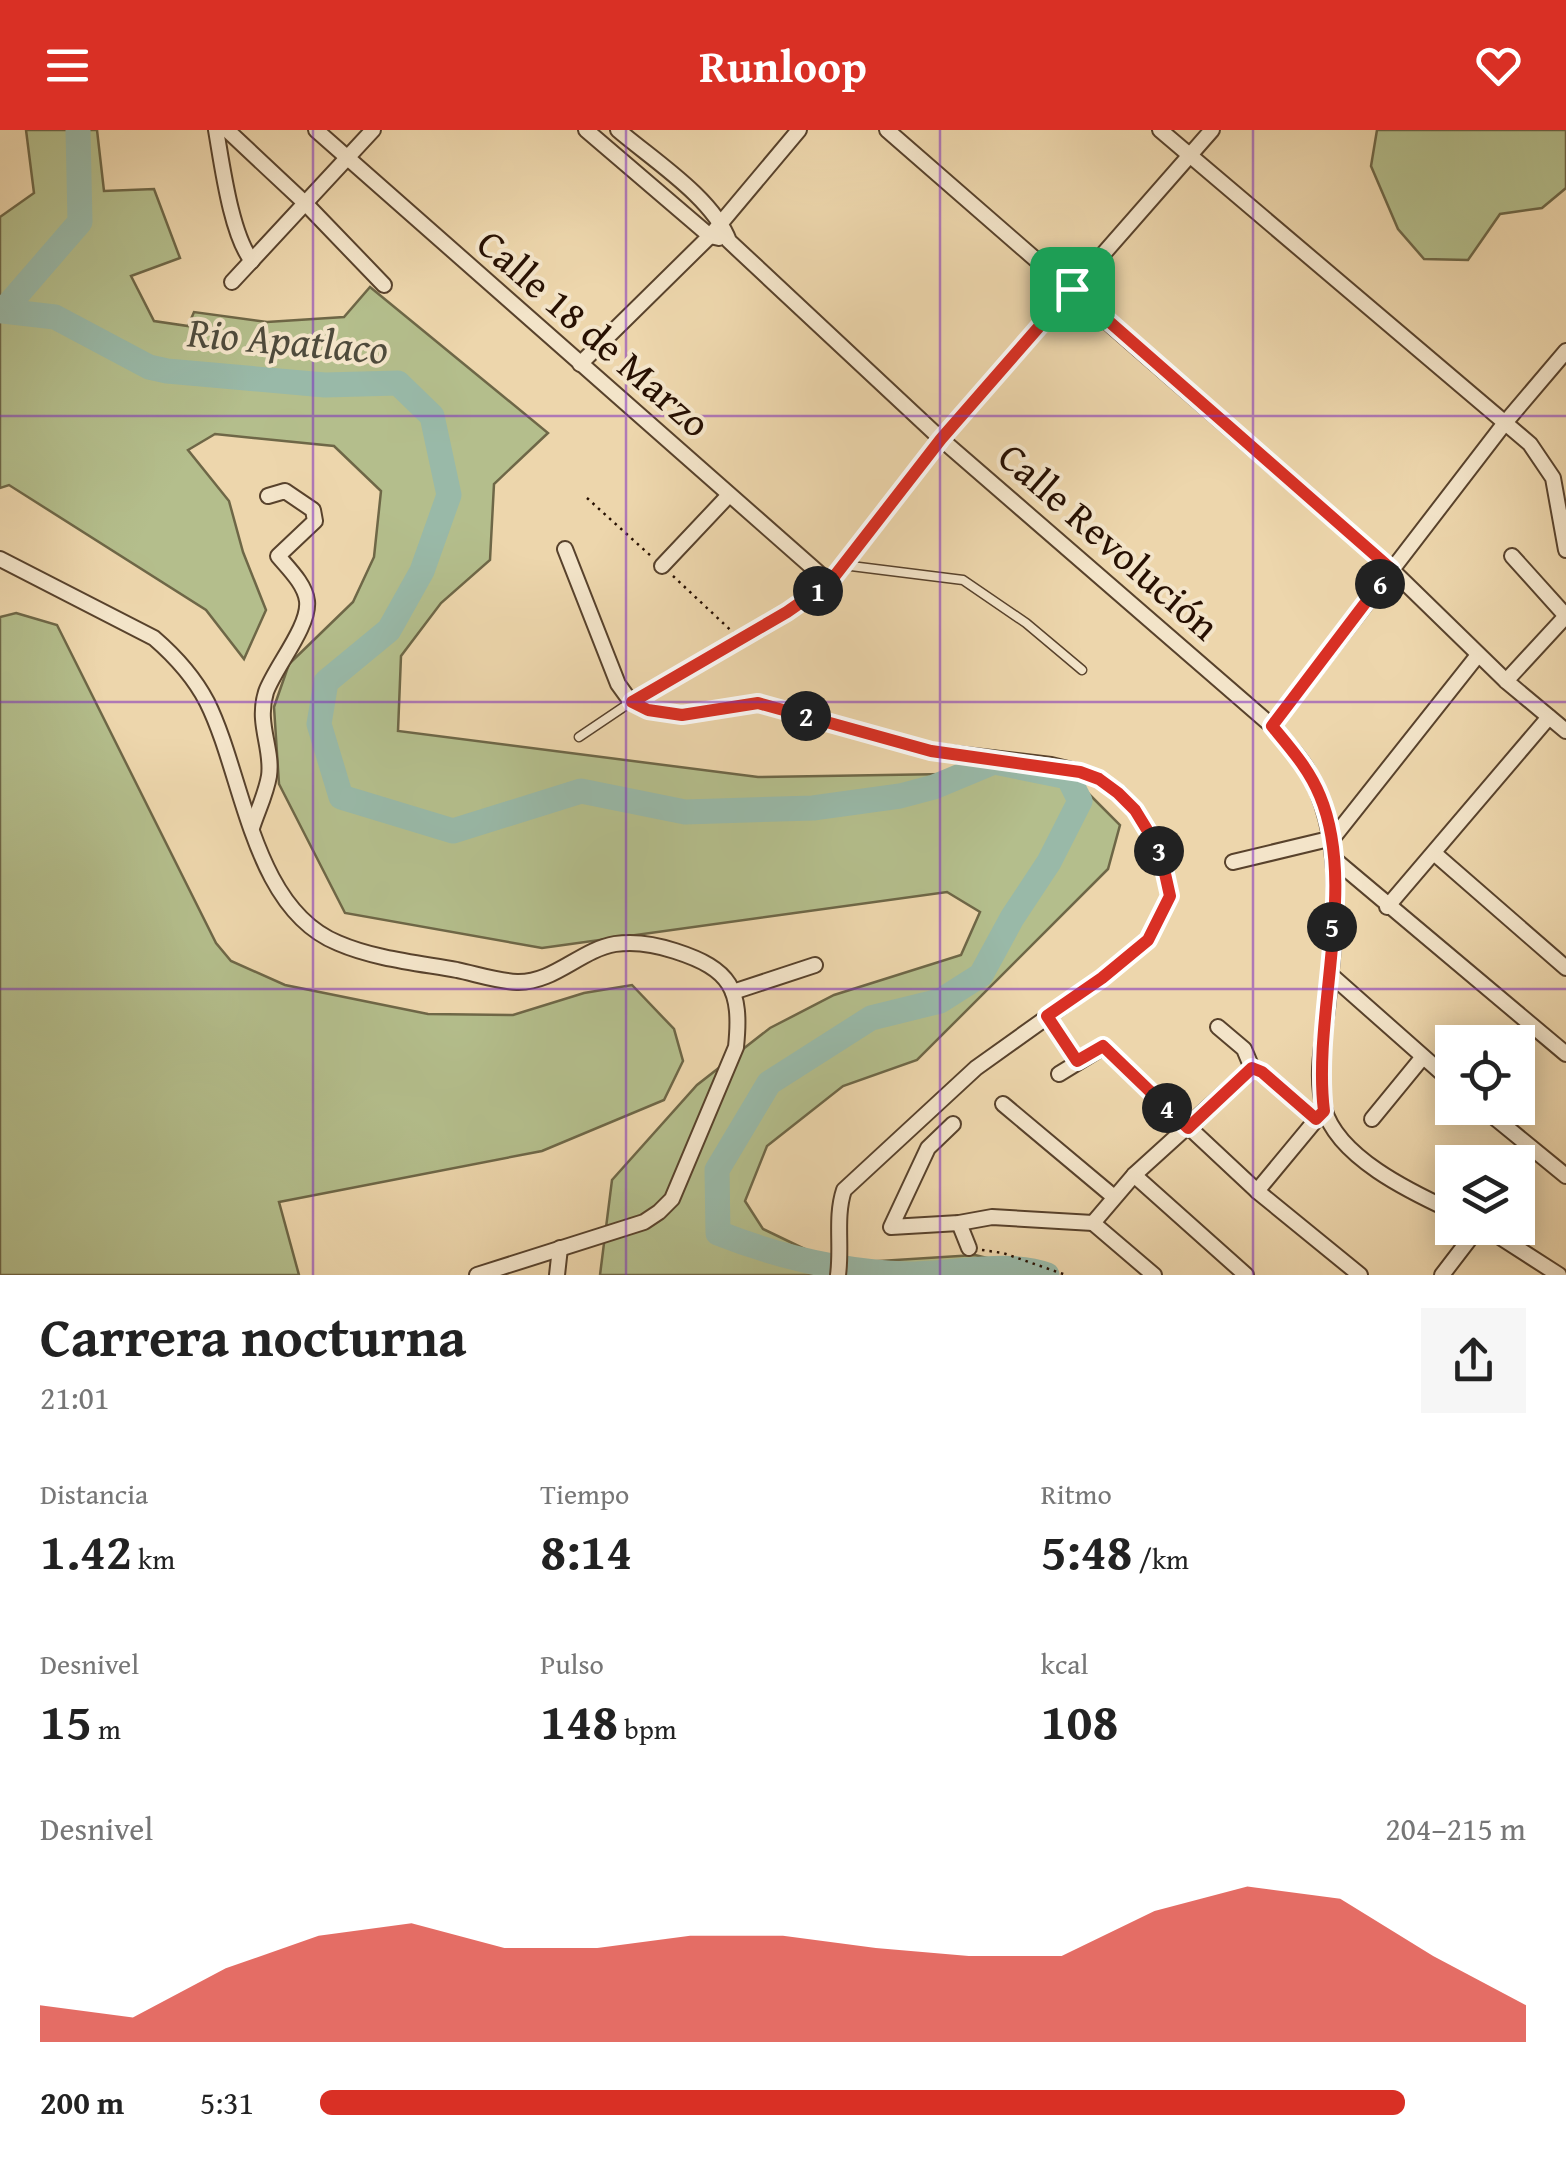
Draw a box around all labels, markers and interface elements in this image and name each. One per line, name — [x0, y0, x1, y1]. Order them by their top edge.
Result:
text: Runloop — [699, 33, 867, 98]
icon: menu — [40, 38, 95, 93]
icon: heart — [1471, 38, 1526, 93]
street label: Calle 18 de Marzo — [464, 214, 724, 451]
pin — [1030, 247, 1115, 332]
icon: arrive — [1045, 262, 1100, 317]
water label: Rio Apatlaco — [184, 300, 391, 379]
street label: Calle Revolución — [986, 428, 1233, 654]
pin: 6 — [1355, 559, 1405, 609]
text: 6 — [1373, 563, 1387, 604]
pin: 1 — [793, 566, 843, 616]
text: 1 — [811, 570, 825, 611]
pin: 2 — [781, 691, 831, 741]
text: 2 — [799, 695, 813, 736]
pin: 3 — [1134, 826, 1184, 876]
text: 3 — [1152, 830, 1166, 871]
pin: 5 — [1307, 902, 1357, 952]
text: 5 — [1325, 906, 1339, 947]
map controls — [1435, 1025, 1535, 1245]
button: locate — [1435, 1025, 1535, 1125]
pin: 4 — [1142, 1083, 1192, 1133]
text: 4 — [1160, 1087, 1174, 1128]
button: layers — [1435, 1145, 1535, 1245]
text: Carrera nocturna — [40, 1296, 467, 1376]
button: share — [1421, 1308, 1526, 1413]
text: 21:01 — [40, 1374, 109, 1421]
text: Distancia — [40, 1473, 148, 1514]
text: Tiempo — [540, 1473, 629, 1514]
text: Ritmo — [1041, 1473, 1112, 1514]
text: 1.42 — [40, 1514, 132, 1587]
text: 8:14 — [540, 1514, 632, 1587]
text: 5:48 — [1041, 1514, 1133, 1587]
text: km — [132, 1538, 175, 1579]
text: /km — [1133, 1538, 1189, 1579]
text: Desnivel — [40, 1643, 139, 1684]
text: Pulso — [540, 1643, 604, 1684]
text: kcal — [1041, 1643, 1088, 1684]
text: 15 — [40, 1684, 92, 1757]
text: 148 — [540, 1684, 618, 1757]
text: 108 — [1041, 1684, 1118, 1757]
text: m — [92, 1708, 121, 1749]
text: bpm — [618, 1708, 677, 1749]
text: Desnivel — [40, 1805, 153, 1852]
text: 204–215 m — [1385, 1805, 1526, 1852]
text: 200 m — [40, 2079, 124, 2126]
text: 5:31 — [200, 2079, 254, 2126]

